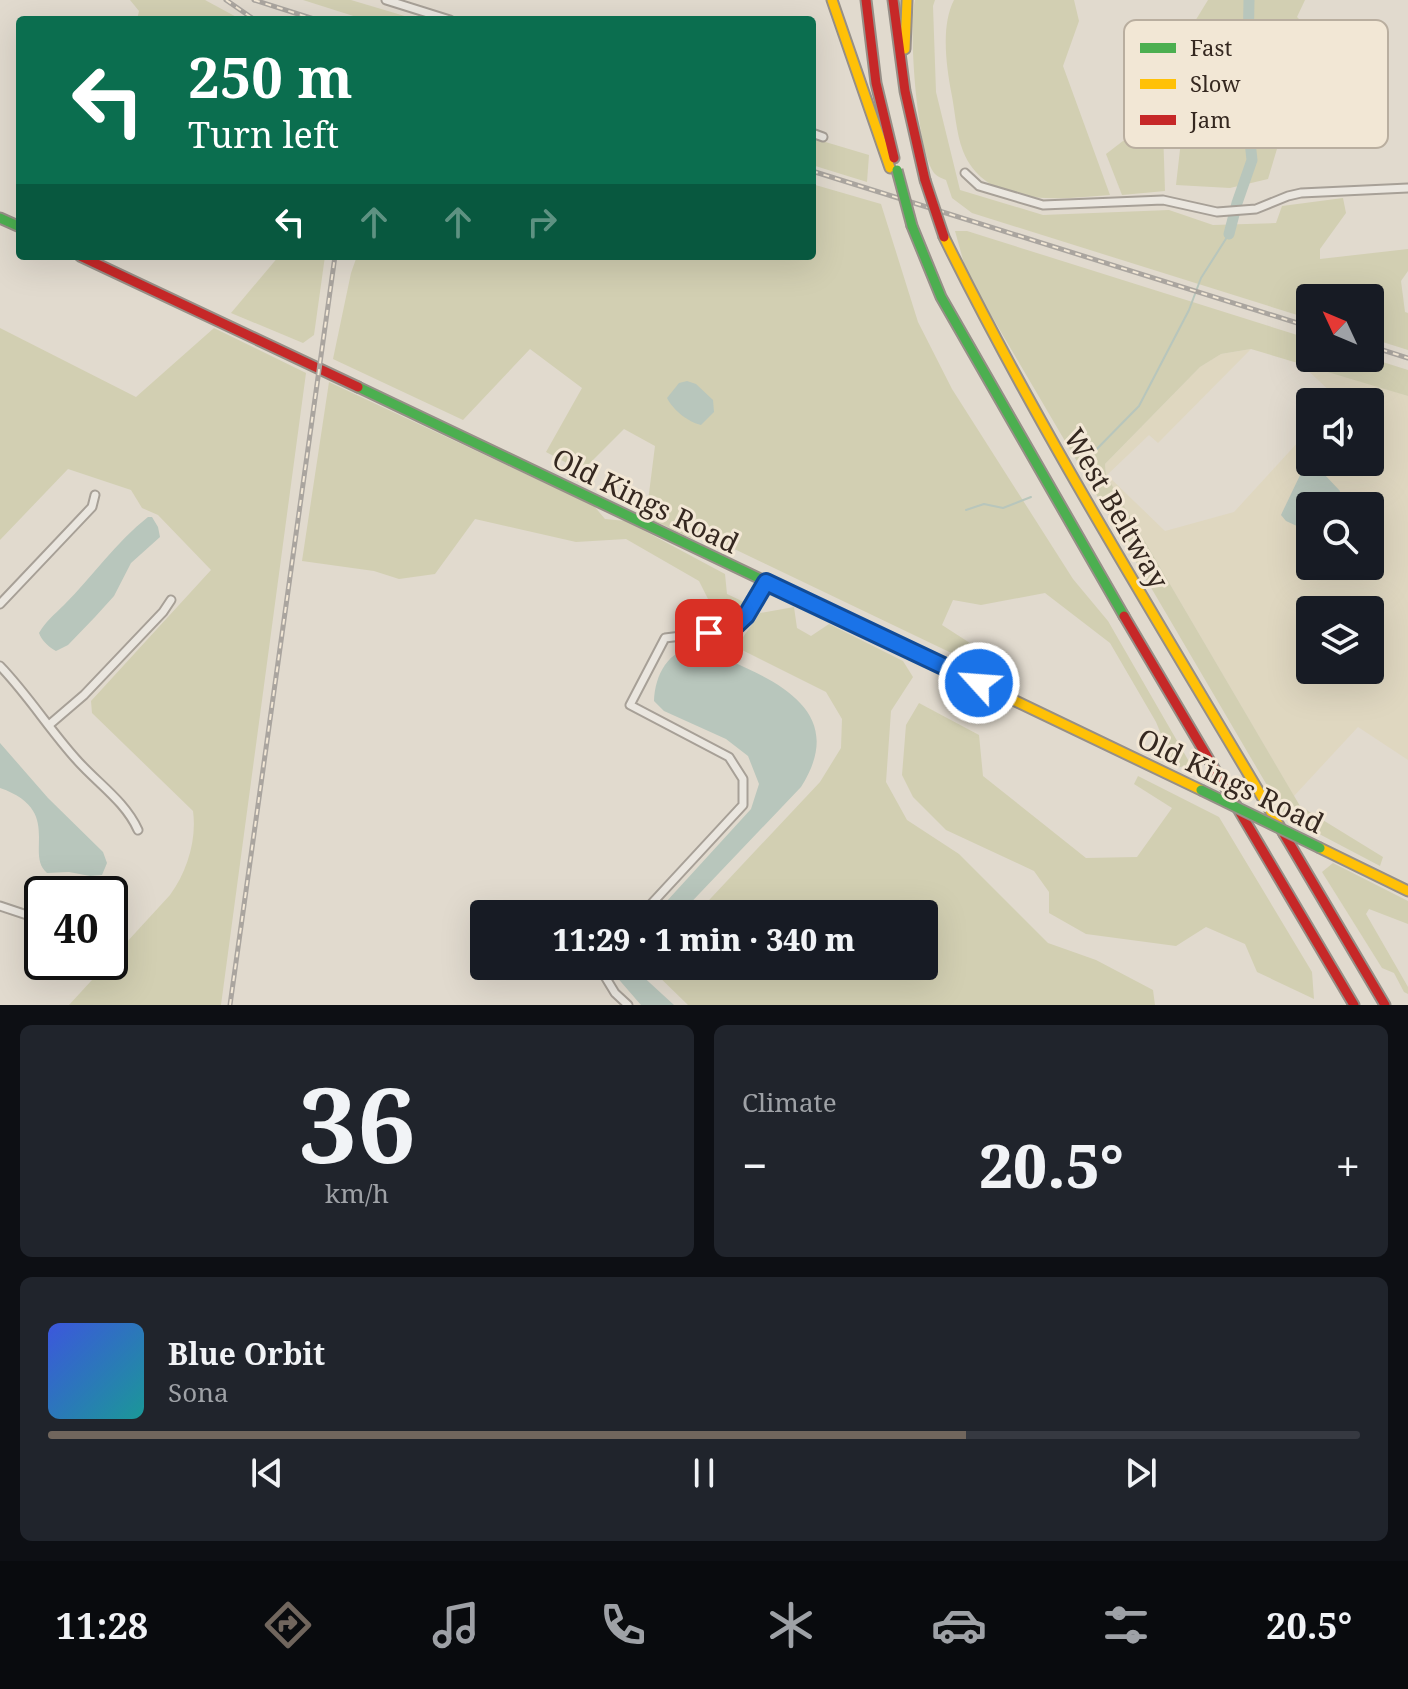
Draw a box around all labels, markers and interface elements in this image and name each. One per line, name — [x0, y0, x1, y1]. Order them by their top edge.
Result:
legend — [1124, 20, 1388, 148]
text: Fast — [1190, 32, 1232, 62]
text: 250 m — [188, 38, 353, 114]
icon: left — [56, 48, 160, 152]
text: Slow — [1190, 68, 1240, 98]
text: Jam — [1189, 104, 1231, 134]
text: Turn left — [188, 110, 339, 159]
icon: left — [268, 200, 312, 244]
icon: ahead — [352, 200, 396, 244]
icon: ahead — [436, 200, 480, 244]
icon: right — [520, 200, 564, 244]
north arrow — [1296, 284, 1384, 372]
map controls — [1296, 284, 1384, 684]
button: sound — [1296, 388, 1384, 476]
street label: West Beltway — [1056, 421, 1178, 595]
street label: Old Kings Road — [546, 438, 746, 562]
button: search — [1296, 492, 1384, 580]
button: layers — [1296, 596, 1384, 684]
pin — [675, 599, 743, 667]
icon: arrive — [687, 611, 731, 655]
position arrow — [937, 641, 1021, 725]
street label: Old Kings Road — [1131, 718, 1331, 842]
speed limit sign: 40 — [24, 876, 128, 980]
text: 11:29 · 1 min · 340 m — [553, 919, 855, 960]
text: 36 — [298, 1052, 416, 1193]
text: Climate — [742, 1084, 837, 1120]
text: 20.5° — [979, 1124, 1124, 1206]
text: − — [742, 1135, 767, 1195]
text: + — [1335, 1135, 1360, 1195]
text: km/h — [325, 1175, 389, 1211]
text: Blue Orbit — [168, 1333, 325, 1374]
text: Sona — [168, 1374, 229, 1410]
icon: previous — [245, 1451, 289, 1495]
icon: pause — [682, 1451, 726, 1495]
icon: next — [1119, 1451, 1163, 1495]
icon: directions — [260, 1597, 316, 1653]
icon: music — [428, 1597, 484, 1653]
icon: phone — [595, 1597, 651, 1653]
icon: climate — [763, 1597, 819, 1653]
icon: car — [931, 1597, 987, 1653]
icon: filters — [1098, 1597, 1154, 1653]
text: 11:28 — [56, 1601, 148, 1650]
text: 20.5° — [1266, 1601, 1352, 1650]

